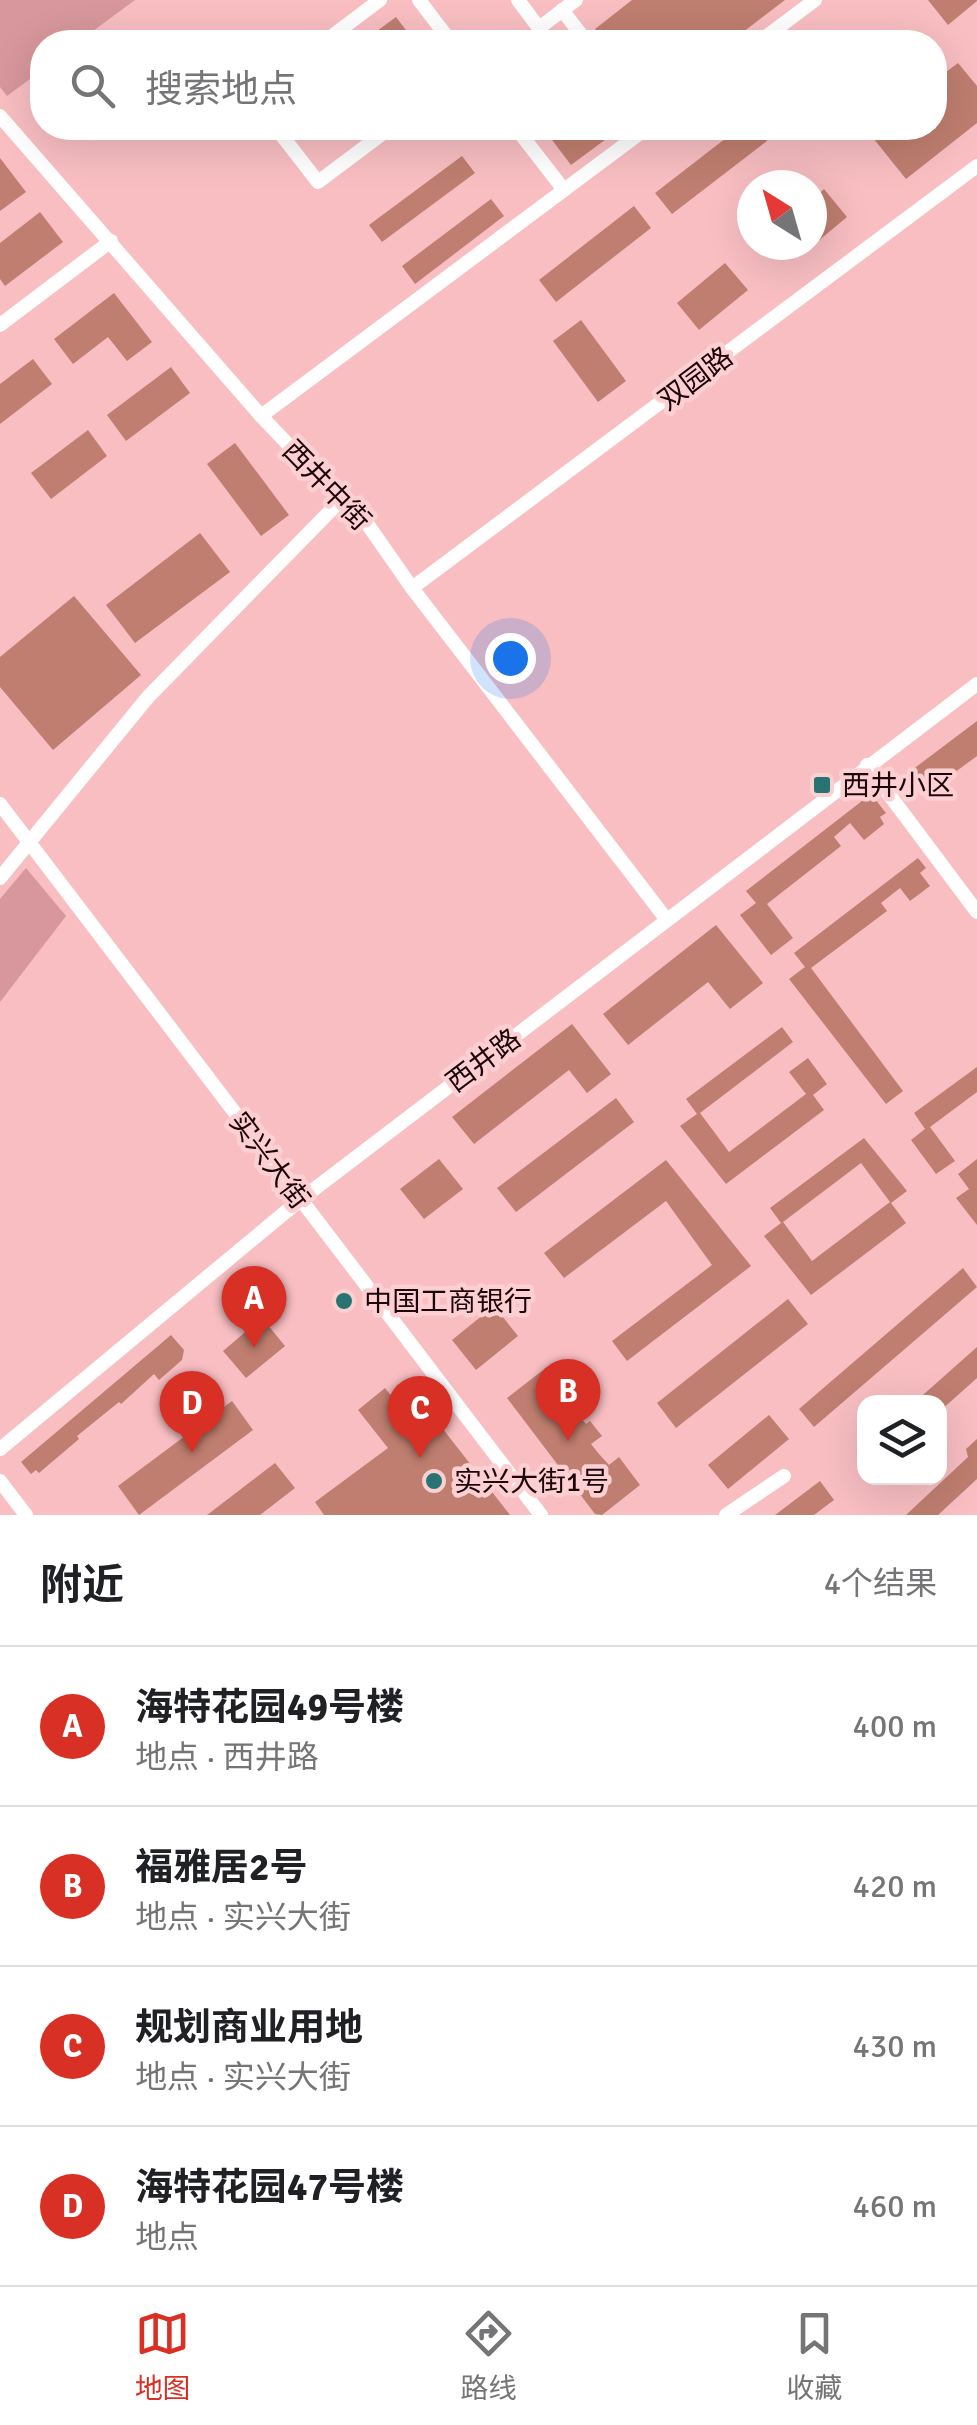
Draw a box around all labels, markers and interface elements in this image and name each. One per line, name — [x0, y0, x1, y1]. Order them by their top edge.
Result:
search box — [30, 30, 947, 140]
icon: search — [65, 58, 120, 113]
text: 搜索地点 — [145, 66, 297, 113]
north arrow — [737, 170, 827, 260]
street label: 双园路 — [652, 340, 739, 418]
street label: 西井中街 — [275, 434, 377, 538]
your location — [485, 633, 536, 684]
place label: 西井小区 — [842, 769, 954, 803]
marker: 西井小区 — [811, 774, 833, 796]
street label: 西井路 — [440, 1022, 527, 1100]
street label: 实兴大街 — [222, 1106, 316, 1216]
pin: A — [222, 1266, 286, 1348]
place label: 中国工商银行 — [364, 1285, 532, 1319]
marker: 中国工商银行 — [333, 1290, 355, 1312]
pin: B — [536, 1358, 600, 1441]
pin: D — [160, 1370, 224, 1453]
pin: C — [388, 1376, 452, 1458]
map controls — [857, 1395, 947, 1485]
button: layers — [857, 1395, 947, 1485]
place label: 实兴大街1号 — [454, 1465, 609, 1499]
marker: 实兴大街1号 — [423, 1470, 445, 1492]
text: 附近 — [40, 1560, 124, 1611]
text: 4个结果 — [824, 1564, 937, 1603]
text: 海特花园49号楼 — [135, 1684, 404, 1731]
text: A — [62, 1707, 83, 1746]
text: 400 m — [853, 1707, 937, 1746]
text: 地点 · 西井路 — [135, 1738, 319, 1777]
text: 福雅居2号 — [135, 1844, 308, 1891]
text: B — [63, 1867, 82, 1906]
text: 420 m — [853, 1867, 937, 1906]
text: 地点 · 实兴大街 — [135, 1898, 351, 1937]
text: 规划商业用地 — [135, 2004, 363, 2051]
text: C — [63, 2027, 82, 2066]
text: 430 m — [853, 2027, 937, 2066]
text: 地点 · 实兴大街 — [135, 2058, 351, 2097]
text: 海特花园47号楼 — [135, 2164, 404, 2211]
text: D — [62, 2187, 83, 2226]
text: 460 m — [853, 2187, 937, 2226]
text: 地点 — [135, 2218, 199, 2257]
tab: 地图 — [135, 2306, 191, 2406]
tab: 路线 — [460, 2306, 516, 2406]
tab: 收藏 — [786, 2306, 842, 2406]

